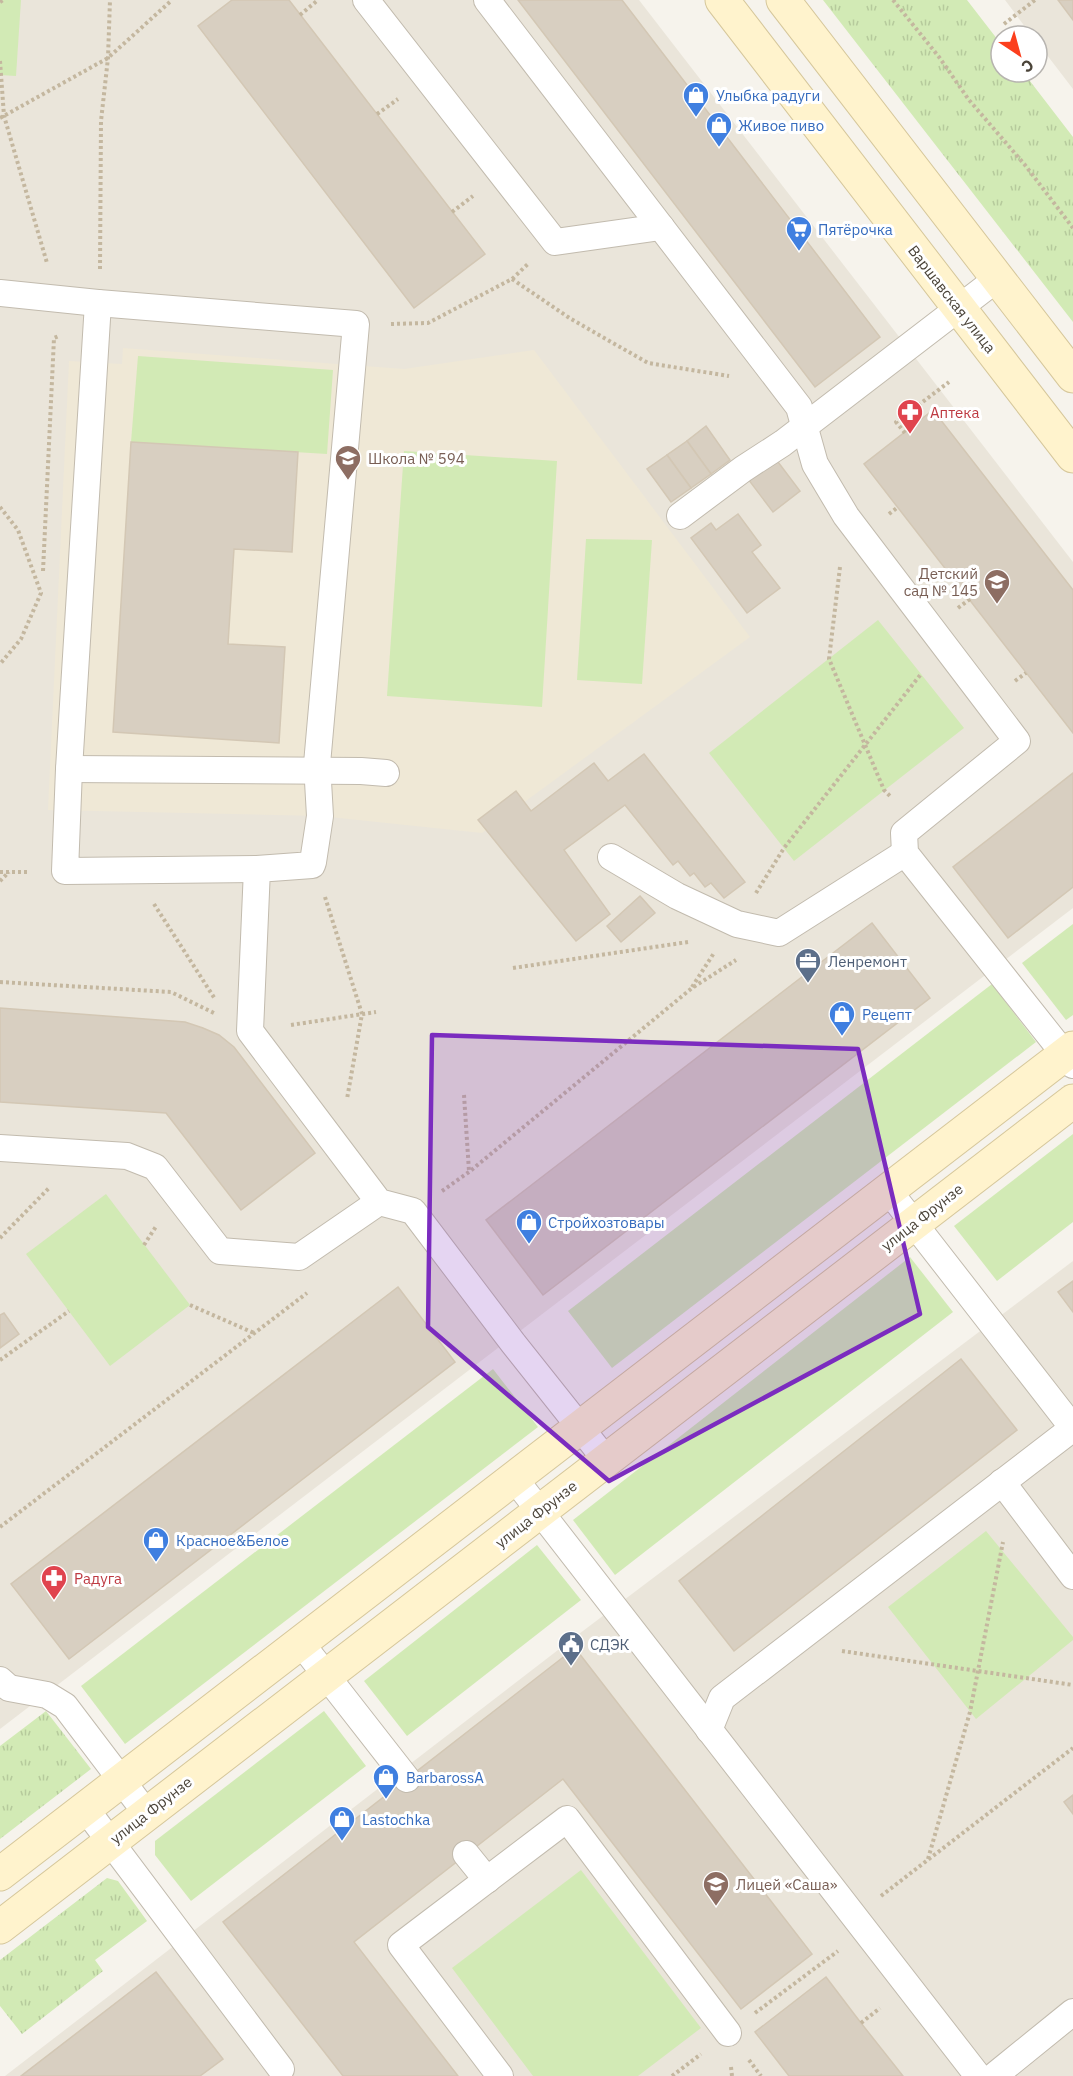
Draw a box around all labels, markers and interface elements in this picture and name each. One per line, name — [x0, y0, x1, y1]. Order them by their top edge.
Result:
north arrow — [989, 24, 1049, 84]
text: С — [1018, 55, 1038, 77]
shop icon: Улыбка радуги — [681, 80, 711, 118]
place label: Улыбка радуги — [716, 86, 820, 105]
shop icon: Живое пиво — [704, 110, 734, 148]
place label: Живое пиво — [738, 116, 824, 135]
supermarket icon: Пятёрочка — [784, 214, 814, 252]
place label: Пятёрочка — [818, 220, 893, 239]
street label: Варшавская улица — [904, 241, 1000, 357]
pharmacy icon: Аптека — [895, 397, 925, 435]
place label: Аптека — [930, 403, 979, 422]
school or university icon: Школа № 594 — [333, 443, 363, 481]
place label: Школа № 594 — [368, 449, 465, 468]
place label: Детский сад № 145 — [904, 564, 978, 600]
school or university icon: Детский сад № 145 — [982, 567, 1012, 605]
office icon: Ленремонт — [793, 946, 823, 984]
place label: Ленремонт — [828, 952, 907, 971]
shop icon: Рецепт — [827, 999, 857, 1037]
place label: Рецепт — [862, 1005, 912, 1024]
street label: улица Фрунзе — [877, 1179, 967, 1255]
shop icon: Стройхозтовары — [514, 1207, 544, 1245]
place label: Стройхозтовары — [548, 1213, 665, 1232]
street label: улица Фрунзе — [491, 1476, 581, 1552]
shop icon: Красное&Белое — [141, 1525, 171, 1563]
place label: Красное&Белое — [176, 1531, 289, 1550]
pharmacy icon: Радуга — [39, 1563, 69, 1601]
place label: Радуга — [74, 1569, 122, 1588]
public building icon: СДЭК — [556, 1629, 586, 1667]
place label: СДЭК — [590, 1635, 630, 1654]
shop icon: BarbarossA — [371, 1762, 401, 1800]
place label: BarbarossA — [406, 1768, 484, 1787]
street label: улица Фрунзе — [106, 1772, 196, 1848]
shop icon: Lastochka — [327, 1804, 357, 1842]
place label: Lastochka — [362, 1810, 430, 1829]
school or university icon: Лицей «Саша» — [701, 1869, 731, 1907]
place label: Лицей «Саша» — [736, 1875, 838, 1894]

